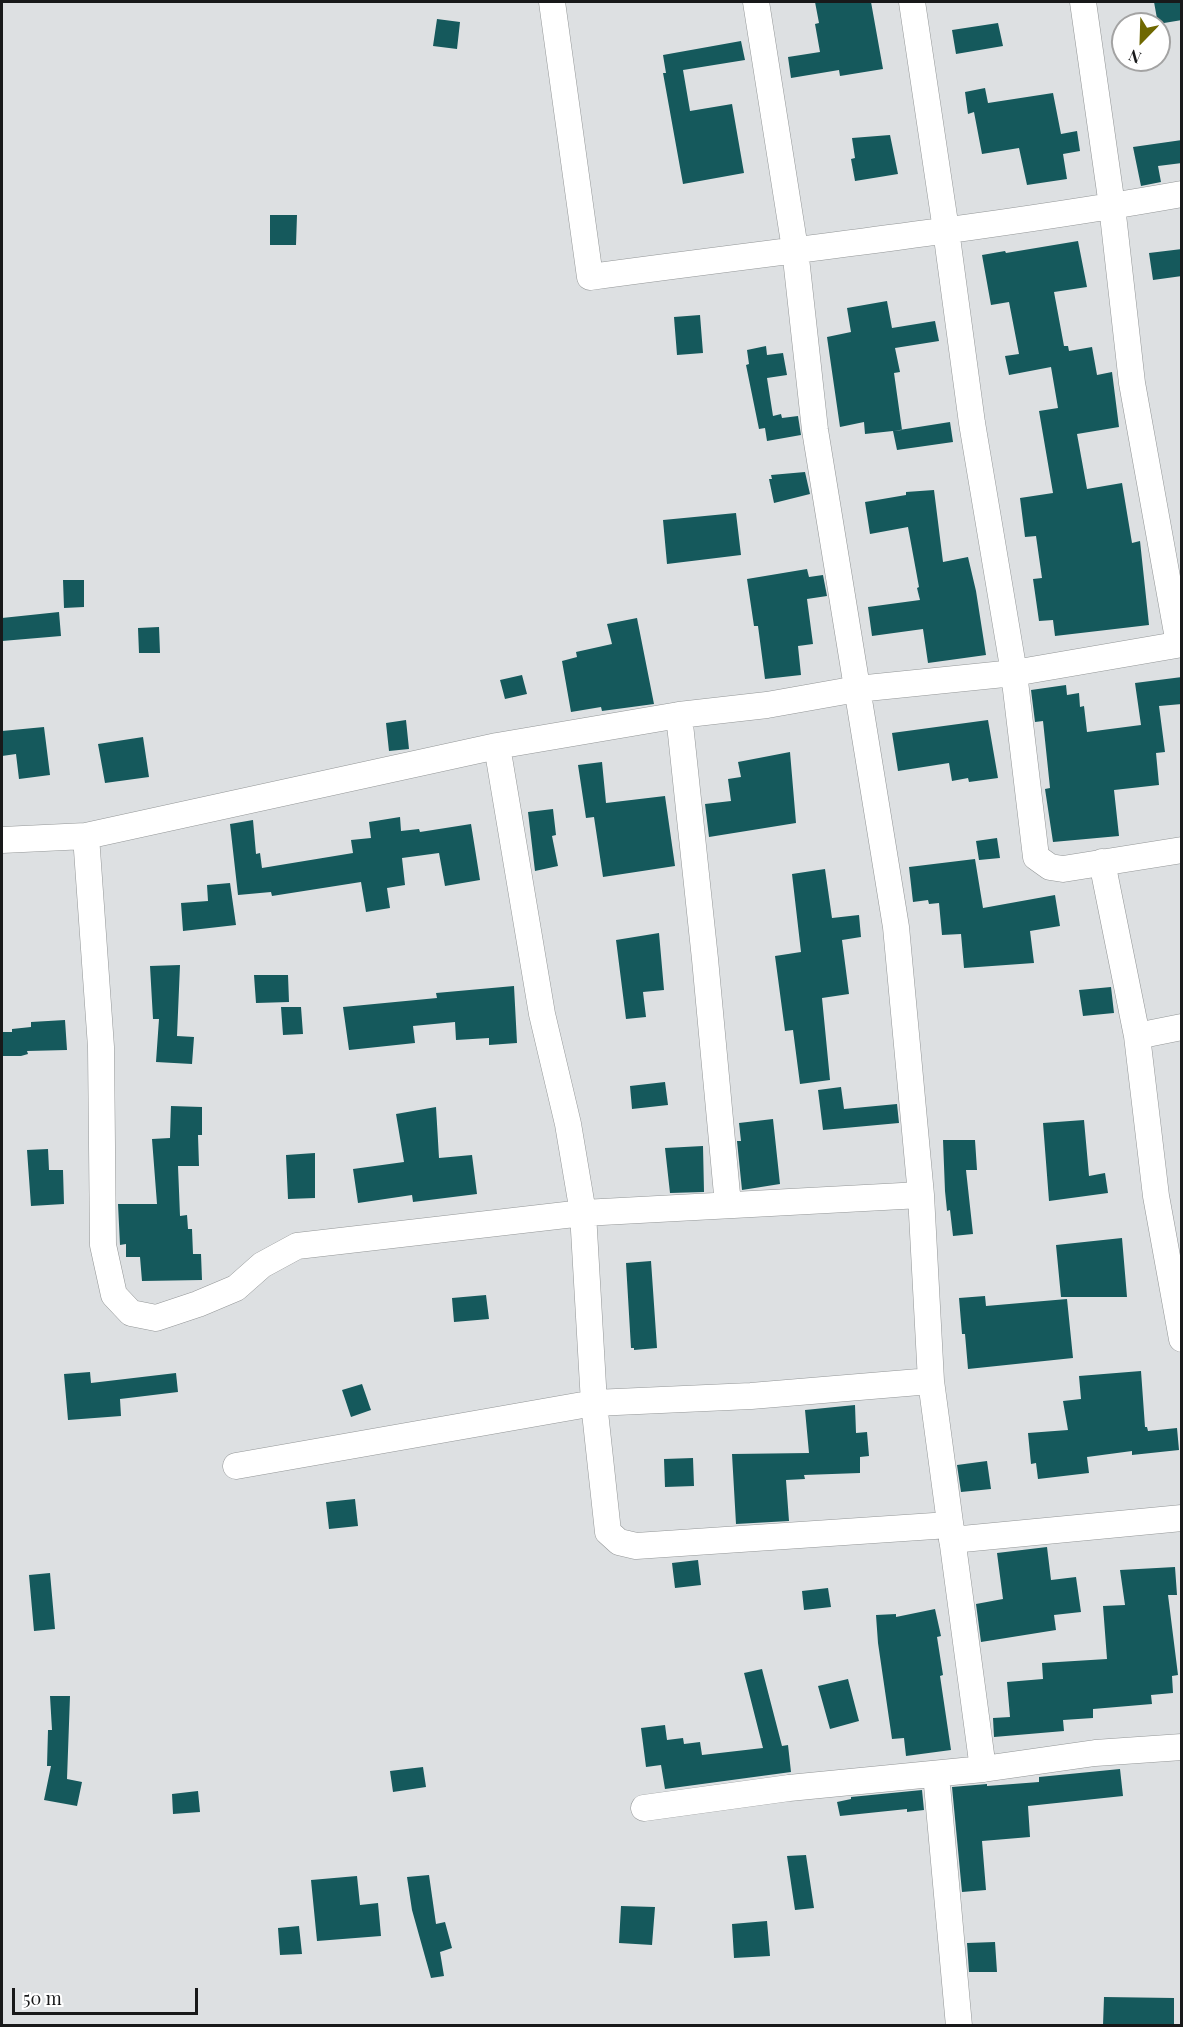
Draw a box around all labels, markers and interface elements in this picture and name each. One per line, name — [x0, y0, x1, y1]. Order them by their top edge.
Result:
north arrow — [1111, 12, 1171, 72]
text: N — [1125, 45, 1144, 69]
scale bar — [15, 1976, 201, 2014]
text: 50 m — [23, 1986, 62, 2010]

